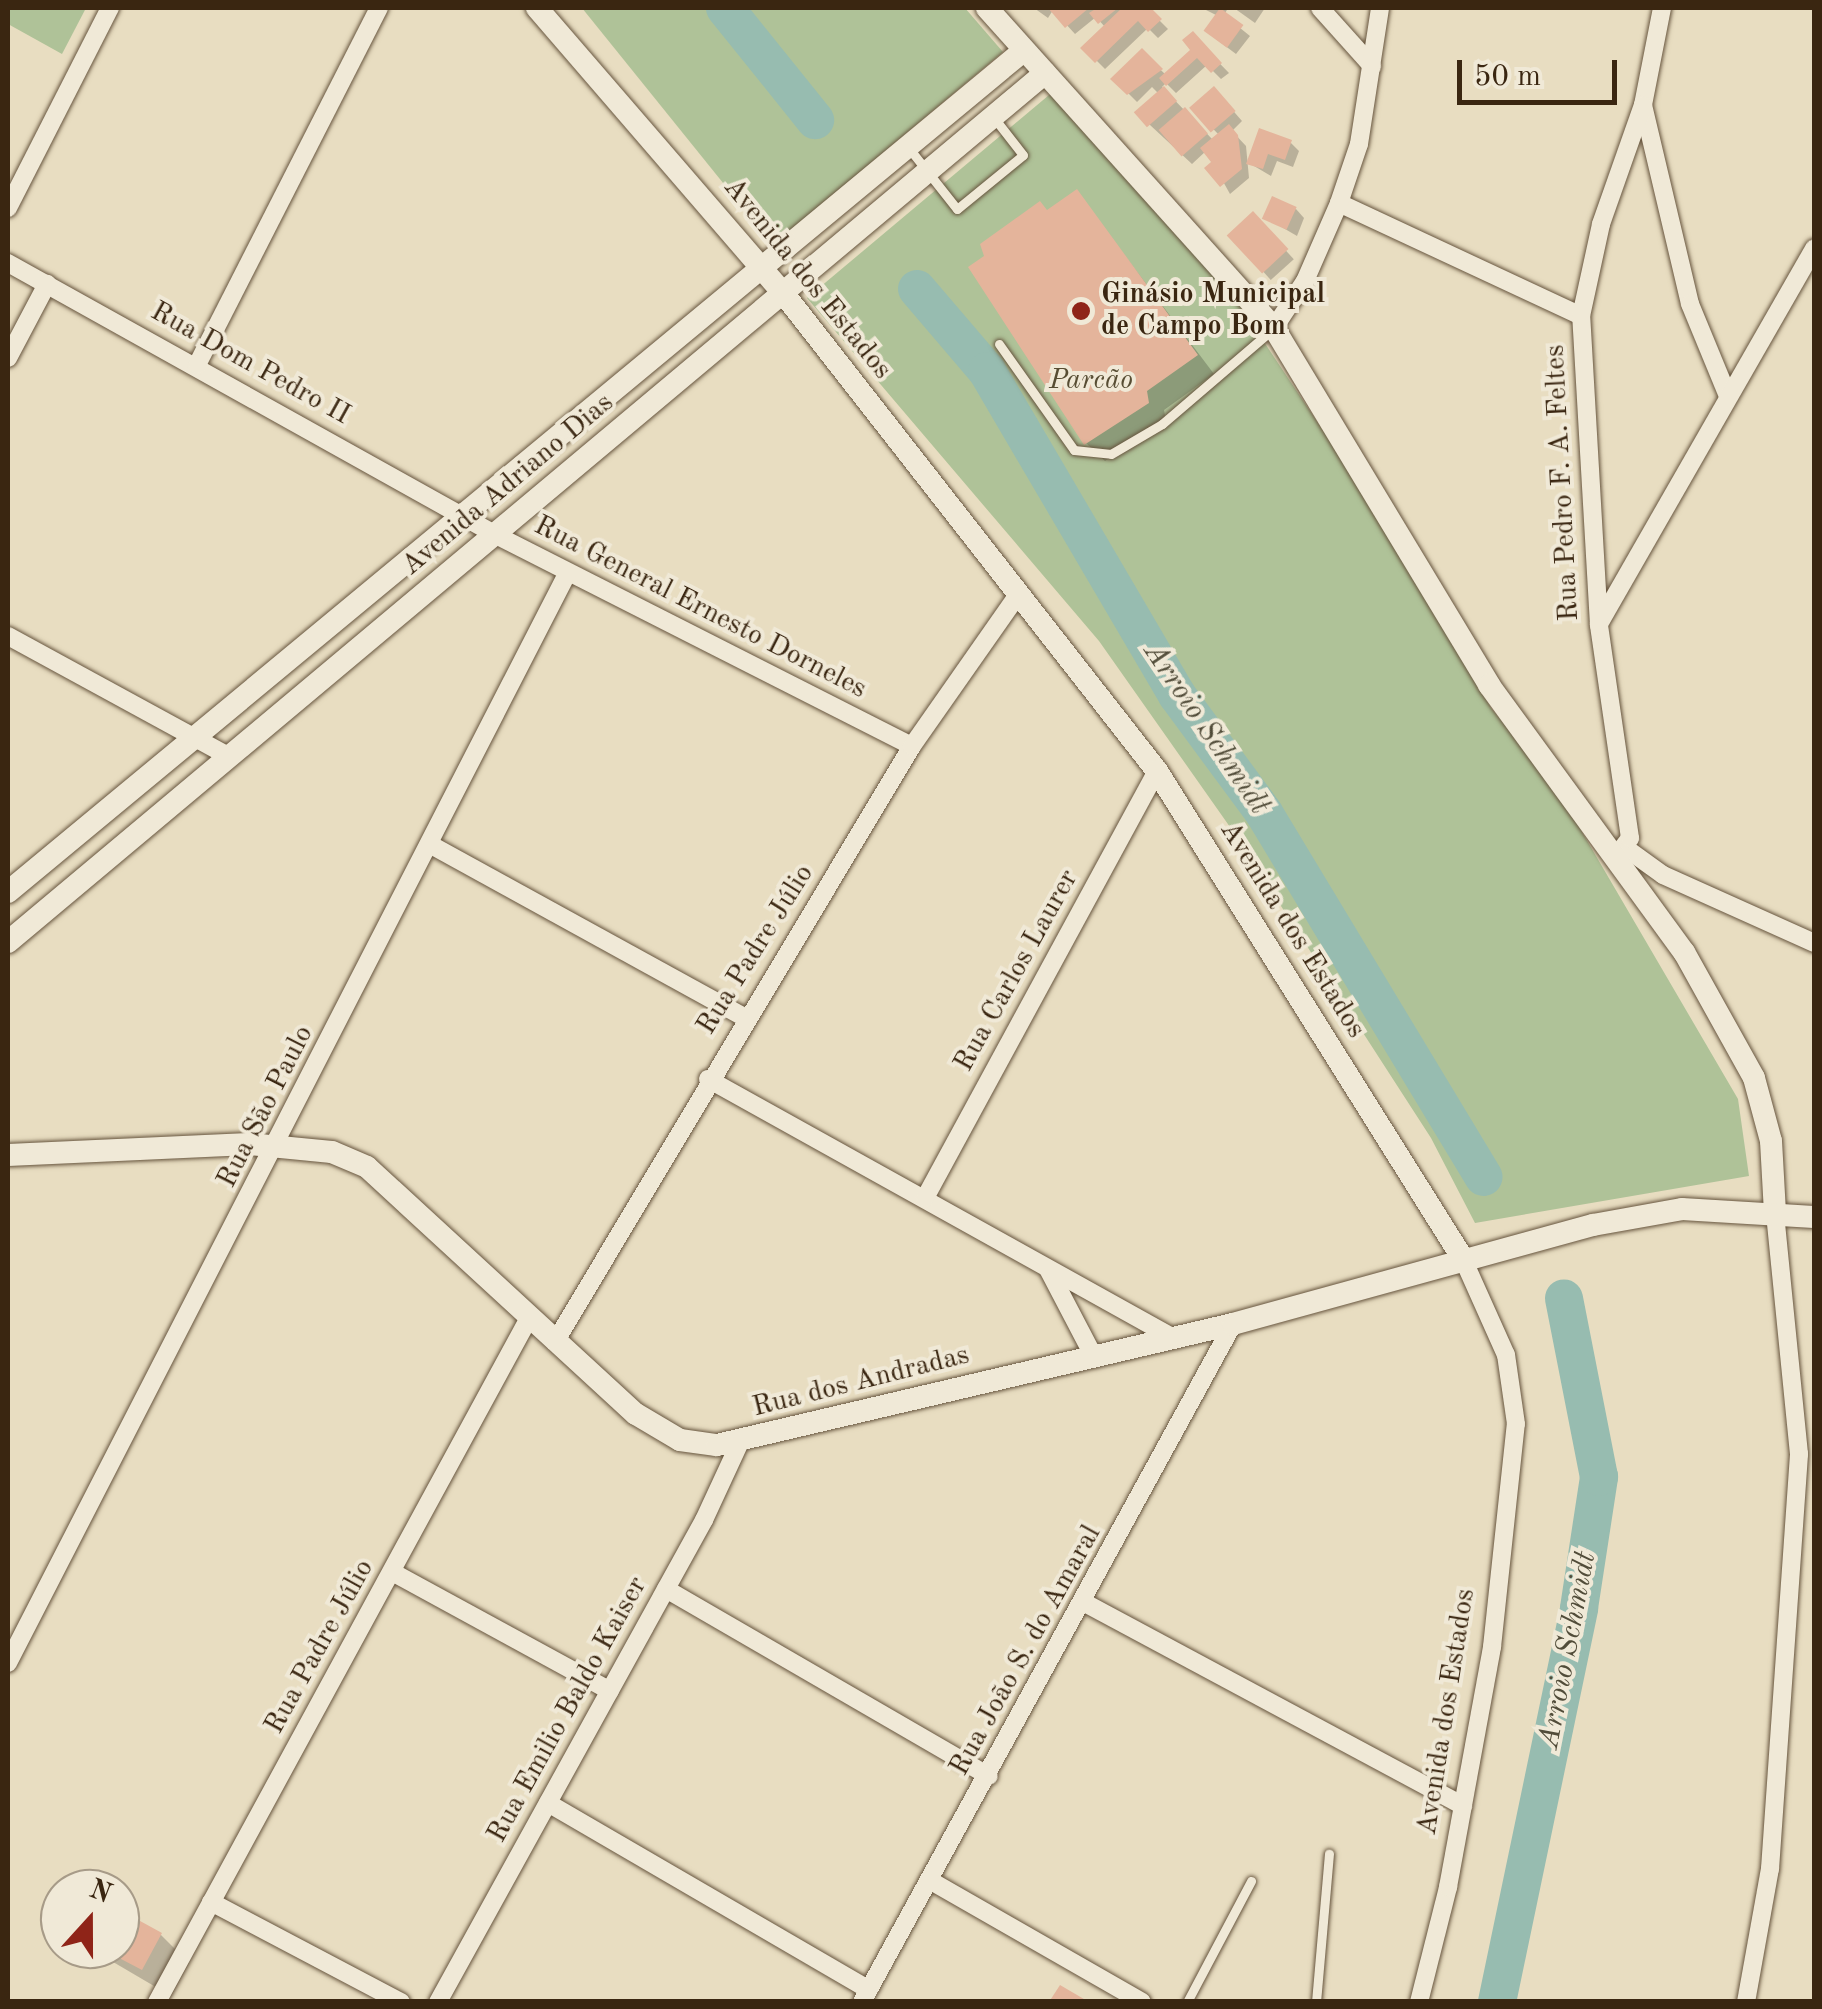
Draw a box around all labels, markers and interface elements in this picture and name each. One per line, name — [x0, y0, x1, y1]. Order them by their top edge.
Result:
scale bar — [1462, 40, 1622, 102]
text: 50 m — [1474, 62, 1541, 92]
street label: Avenida dos Estados — [716, 172, 898, 386]
place label: Ginásio Municipal de Campo Bom — [1101, 278, 1325, 344]
street label: Rua Dom Pedro II — [144, 295, 356, 433]
marker: Ginásio Municipal de Campo Bom — [1070, 300, 1092, 322]
street label: Rua Pedro F. A. Feltes — [1539, 344, 1587, 622]
park label: Parcão — [1049, 364, 1133, 398]
street label: Avenida Adriano Dias — [395, 387, 621, 583]
street label: Rua General Ernesto Dorneles — [528, 509, 872, 707]
water label: Arroio Schmidt — [1135, 636, 1277, 822]
street label: Avenida dos Estados — [1212, 815, 1372, 1045]
street label: Rua Padre Júlio — [690, 859, 822, 1041]
street label: Rua Carlos Laurer — [948, 864, 1086, 1078]
street label: Rua São Paulo — [211, 1020, 321, 1194]
street label: Rua dos Andradas — [749, 1339, 973, 1425]
street label: Rua João S. do Amaral — [943, 1520, 1109, 1782]
water label: Arroio Schmidt — [1531, 1548, 1605, 1752]
street label: Rua Padre Júlio — [258, 1554, 382, 1740]
street label: Rua Emilio Baldo Kaiser — [481, 1571, 655, 1849]
street label: Avenida dos Estados — [1411, 1586, 1483, 1838]
north arrow — [40, 1869, 140, 1969]
text: N — [85, 1876, 115, 1910]

